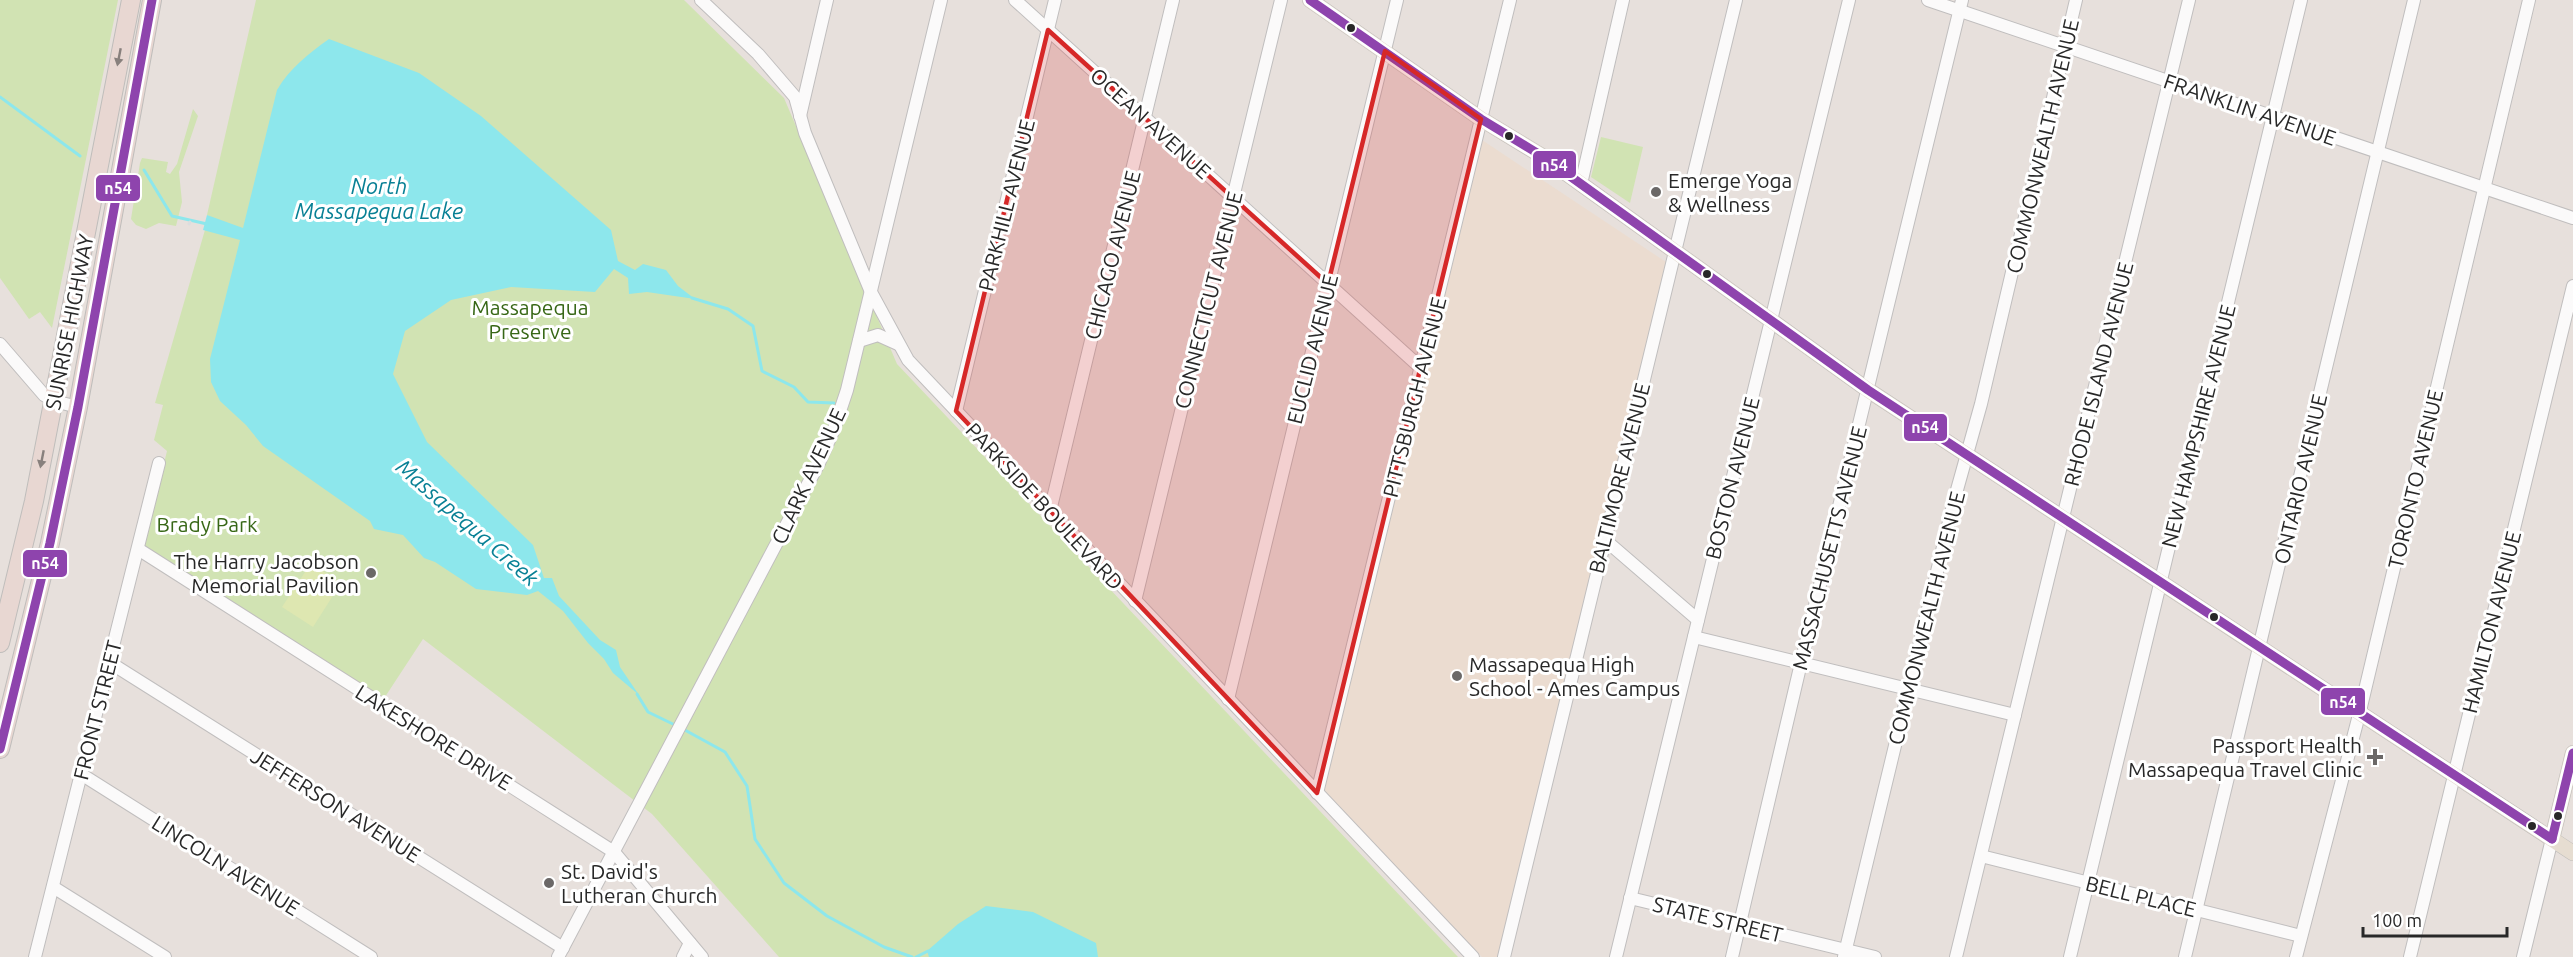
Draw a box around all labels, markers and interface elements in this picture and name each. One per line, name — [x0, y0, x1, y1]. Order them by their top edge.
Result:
street label: COMMONWEALTH AVENUE — [2001, 16, 2083, 276]
unlabelled marker — [1345, 22, 1357, 34]
one-way arrow — [114, 48, 123, 67]
street label: OCEAN AVENUE — [1086, 63, 1216, 183]
street label: FRANKLIN AVENUE — [2161, 68, 2339, 150]
street label: PARKHILL AVENUE — [973, 117, 1039, 293]
unlabelled marker — [1503, 130, 1515, 142]
line badge: n54 — [1532, 150, 1577, 179]
text: n54 — [1540, 156, 1568, 174]
street label: CHICAGO AVENUE — [1079, 168, 1145, 342]
place label: Emerge Yoga & Wellness — [1668, 168, 1792, 216]
water label: North Massapequa Lake — [295, 173, 463, 223]
line badge: n54 — [95, 174, 141, 202]
text: n54 — [104, 179, 132, 197]
marker: Emerge Yoga & Wellness — [1649, 185, 1663, 199]
street label: CONNECTICUT AVENUE — [1169, 189, 1247, 411]
street label: SUNRISE HIGHWAY — [40, 232, 98, 412]
street label: RHODE ISLAND AVENUE — [2059, 259, 2137, 489]
unlabelled marker — [1701, 268, 1713, 280]
street label: EUCLID AVENUE — [1282, 272, 1342, 426]
street label: PITTSBURGH AVENUE — [1377, 294, 1451, 500]
park label: Massapequa Preserve — [471, 295, 589, 343]
street label: NEW HAMPSHIRE AVENUE — [2156, 302, 2240, 550]
street label: BALTIMORE AVENUE — [1584, 380, 1654, 576]
street label: TORONTO AVENUE — [2383, 387, 2447, 571]
street label: ONTARIO AVENUE — [2269, 392, 2331, 566]
street label: BOSTON AVENUE — [1700, 394, 1764, 562]
street label: CLARK AVENUE — [766, 404, 850, 548]
line badge: n54 — [1903, 413, 1948, 442]
street label: PARKSIDE BOULEVARD — [961, 418, 1129, 594]
text: n54 — [1911, 418, 1939, 436]
street label: MASSACHUSETTS AVENUE — [1787, 423, 1871, 673]
one-way arrow — [37, 449, 46, 468]
water label: Massapequa Creek — [392, 453, 545, 591]
street label: COMMONWEALTH AVENUE — [1883, 489, 1969, 747]
park label: Brady Park — [156, 512, 258, 536]
street label: HAMILTON AVENUE — [2457, 529, 2525, 715]
line badge: n54 — [22, 549, 68, 578]
place label: The Harry Jacobson Memorial Pavilion — [173, 549, 359, 597]
text: n54 — [31, 554, 59, 572]
marker: The Harry Jacobson Memorial Pavilion — [364, 566, 378, 580]
unlabelled marker — [2208, 611, 2220, 623]
street label: FRONT STREET — [68, 637, 126, 782]
place label: Massapequa High School - Ames Campus — [1469, 652, 1680, 700]
marker: Massapequa High School - Ames Campus — [1450, 669, 1464, 683]
street label: LAKESHORE DRIVE — [352, 679, 516, 795]
line badge: n54 — [2320, 687, 2366, 716]
text: n54 — [2329, 693, 2357, 711]
place label: Passport Health Massapequa Travel Clinic — [2128, 733, 2362, 781]
street label: JEFFERSON AVENUE — [247, 743, 425, 867]
marker: Passport Health Massapequa Travel Clinic — [2366, 748, 2384, 766]
street label: LINCOLN AVENUE — [148, 810, 304, 920]
unlabelled marker — [2552, 810, 2564, 822]
unlabelled marker — [2526, 820, 2538, 832]
place label: St. David's Lutheran Church — [561, 859, 718, 907]
street label: BELL PLACE — [2083, 871, 2199, 921]
marker: St. David's Lutheran Church — [542, 876, 556, 890]
street label: STATE STREET — [1650, 891, 1786, 947]
scale bar — [2363, 900, 2507, 938]
text: 100 m — [2372, 910, 2422, 930]

